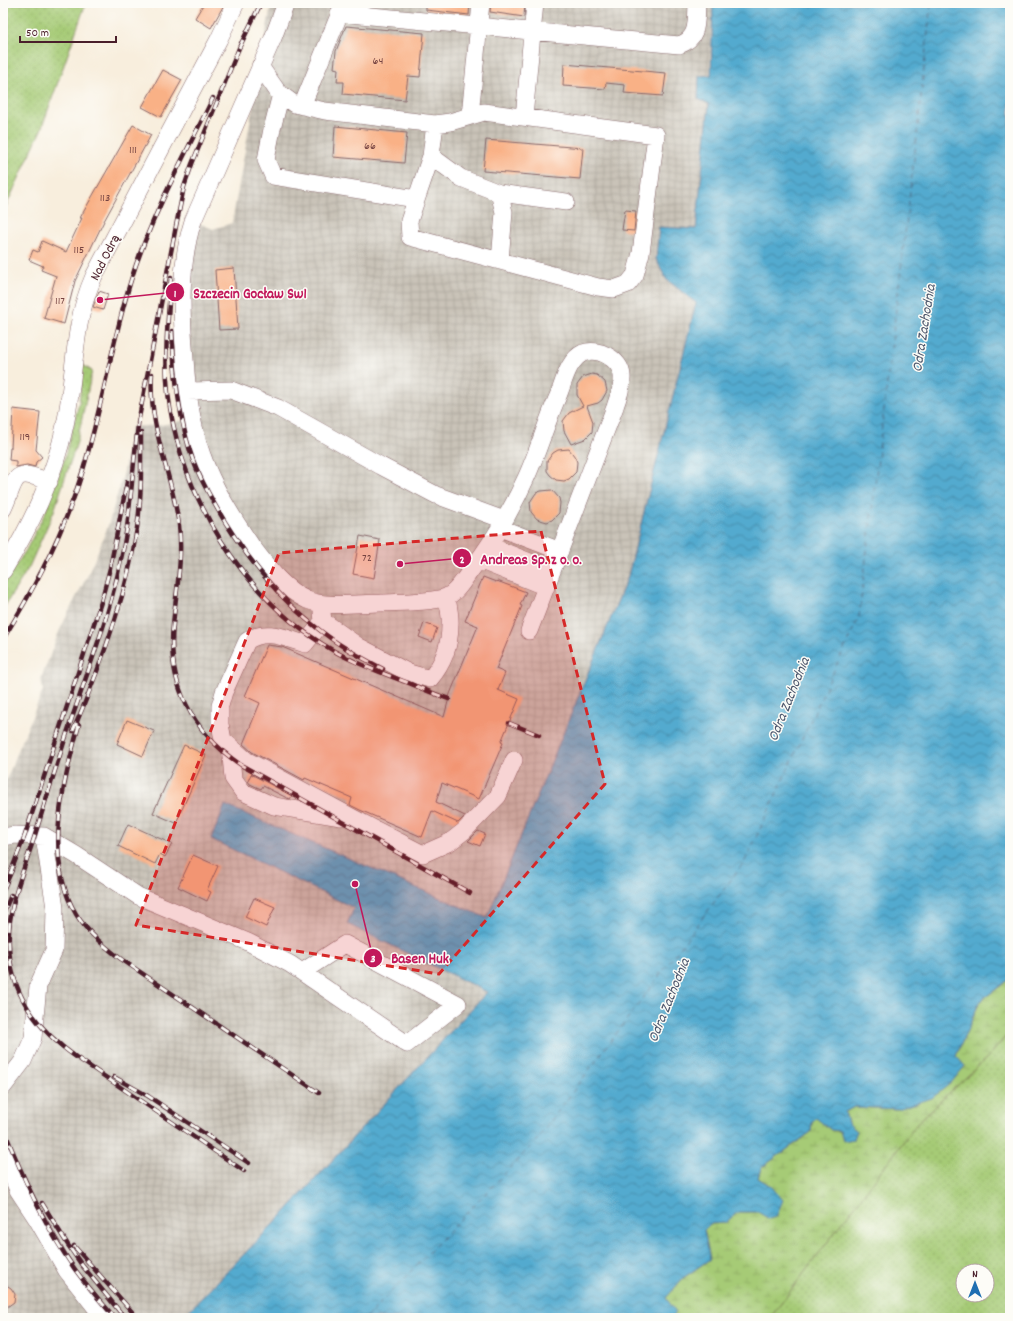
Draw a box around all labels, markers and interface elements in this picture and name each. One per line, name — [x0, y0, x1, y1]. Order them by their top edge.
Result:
scale bar — [20, 18, 116, 44]
text: 50 m — [26, 25, 49, 42]
house number: 64 — [373, 53, 383, 70]
house number: 66 — [364, 138, 376, 155]
house number: 111 — [129, 142, 137, 159]
house number: 113 — [100, 190, 110, 207]
street label: Nad Odrą — [86, 231, 126, 284]
house number: 115 — [74, 242, 84, 259]
callout: Szczecin Gocław Sw1 — [165, 279, 315, 306]
water label: Odra Zachodnia — [907, 282, 943, 374]
text: Szczecin Gocław Sw1 — [193, 284, 307, 306]
text: 1 — [174, 286, 177, 303]
house number: 117 — [55, 293, 65, 310]
house number: 119 — [20, 429, 30, 446]
callout: Andreas Sp. z o. o. — [452, 545, 590, 572]
house number: 72 — [362, 550, 372, 567]
text: Andreas Sp. z o. o. — [480, 550, 582, 572]
text: 2 — [459, 552, 465, 569]
water label: Odra Zachodnia — [763, 654, 817, 745]
callout: Basen Huk — [363, 944, 457, 971]
text: Basen Huk — [391, 949, 449, 971]
text: 3 — [370, 951, 376, 968]
water label: Odra Zachodnia — [643, 955, 697, 1046]
north arrow — [955, 1263, 995, 1303]
text: N — [972, 1267, 978, 1283]

